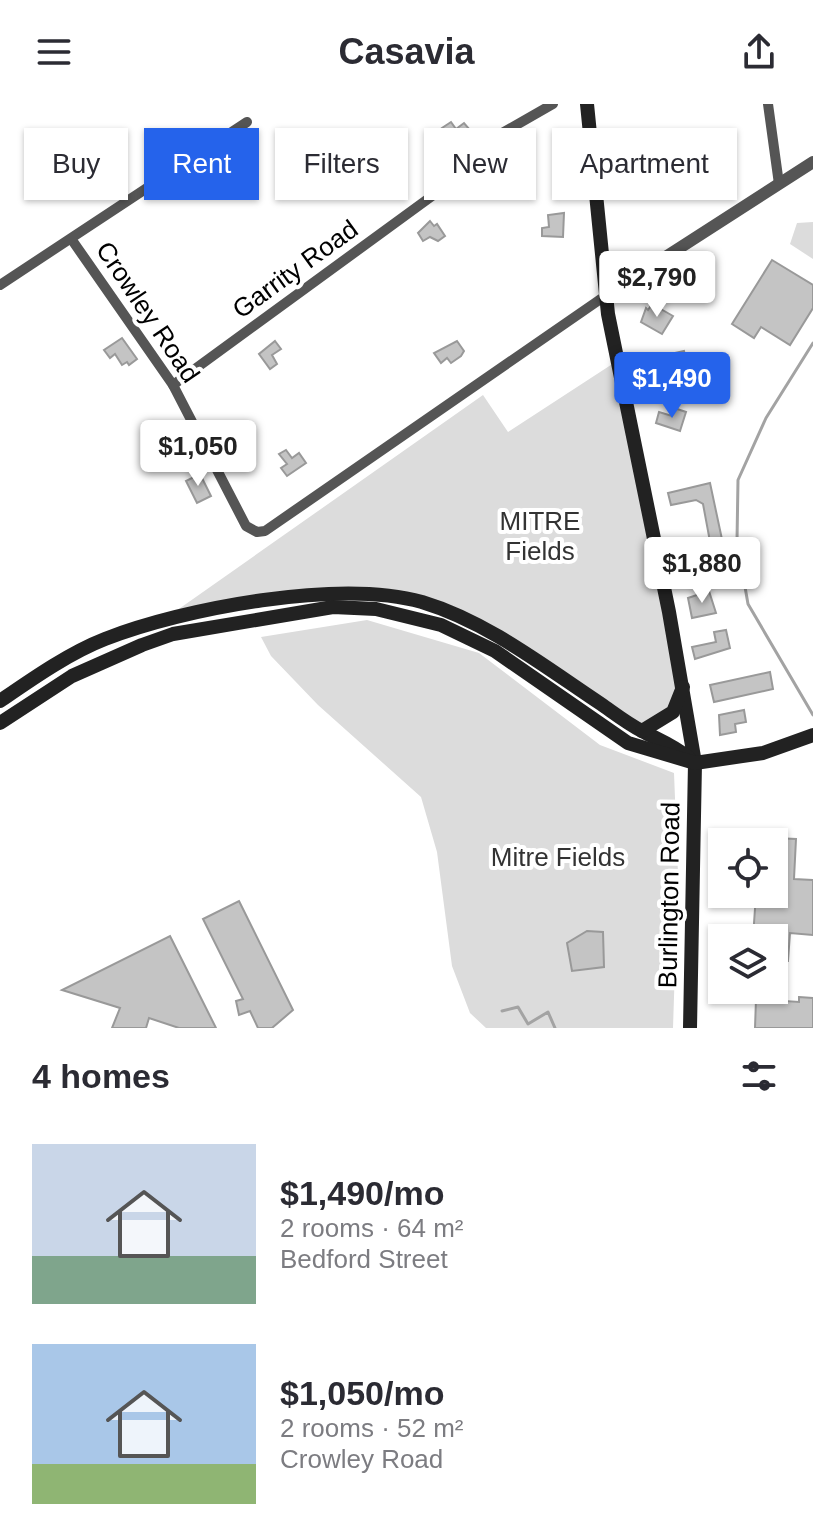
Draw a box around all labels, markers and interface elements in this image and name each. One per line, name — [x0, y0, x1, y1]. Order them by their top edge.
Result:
icon: menu — [32, 30, 76, 74]
icon: share — [737, 30, 781, 74]
text: Casavia — [338, 31, 475, 72]
chip: Buy — [24, 128, 128, 200]
chip: Rent — [144, 128, 259, 200]
chip: Filters — [275, 128, 408, 200]
chip: New — [424, 128, 536, 200]
chip: Apartment — [552, 128, 737, 200]
street label: Garrity Road — [227, 214, 363, 324]
street label: Crowley Road — [90, 236, 206, 388]
pin: $2,790 — [592, 251, 722, 319]
text: $2,790 — [617, 262, 697, 292]
pin: $1,490 — [607, 352, 737, 420]
text: $1,490 — [632, 363, 712, 393]
pin: $1,050 — [133, 420, 263, 488]
text: $1,050 — [158, 431, 238, 461]
park label: MITRE Fields — [500, 506, 580, 566]
pin: $1,880 — [637, 537, 767, 605]
text: $1,880 — [662, 548, 742, 578]
street label: Burlington Road — [652, 802, 686, 988]
map controls — [708, 828, 788, 1004]
button: locate — [708, 828, 788, 908]
park label: Mitre Fields — [491, 842, 625, 872]
button: layers — [708, 924, 788, 1004]
icon: filters — [737, 1054, 781, 1098]
text: 4 homes — [32, 1057, 170, 1095]
text: $1,490/mo — [280, 1174, 444, 1212]
icon: home — [96, 1176, 192, 1272]
text: 2 rooms · 64 m² — [280, 1213, 464, 1243]
text: Bedford Street — [280, 1244, 448, 1274]
text: $1,050/mo — [280, 1374, 444, 1412]
icon: home — [96, 1376, 192, 1472]
text: 2 rooms · 52 m² — [280, 1413, 464, 1443]
text: Crowley Road — [280, 1444, 443, 1474]

